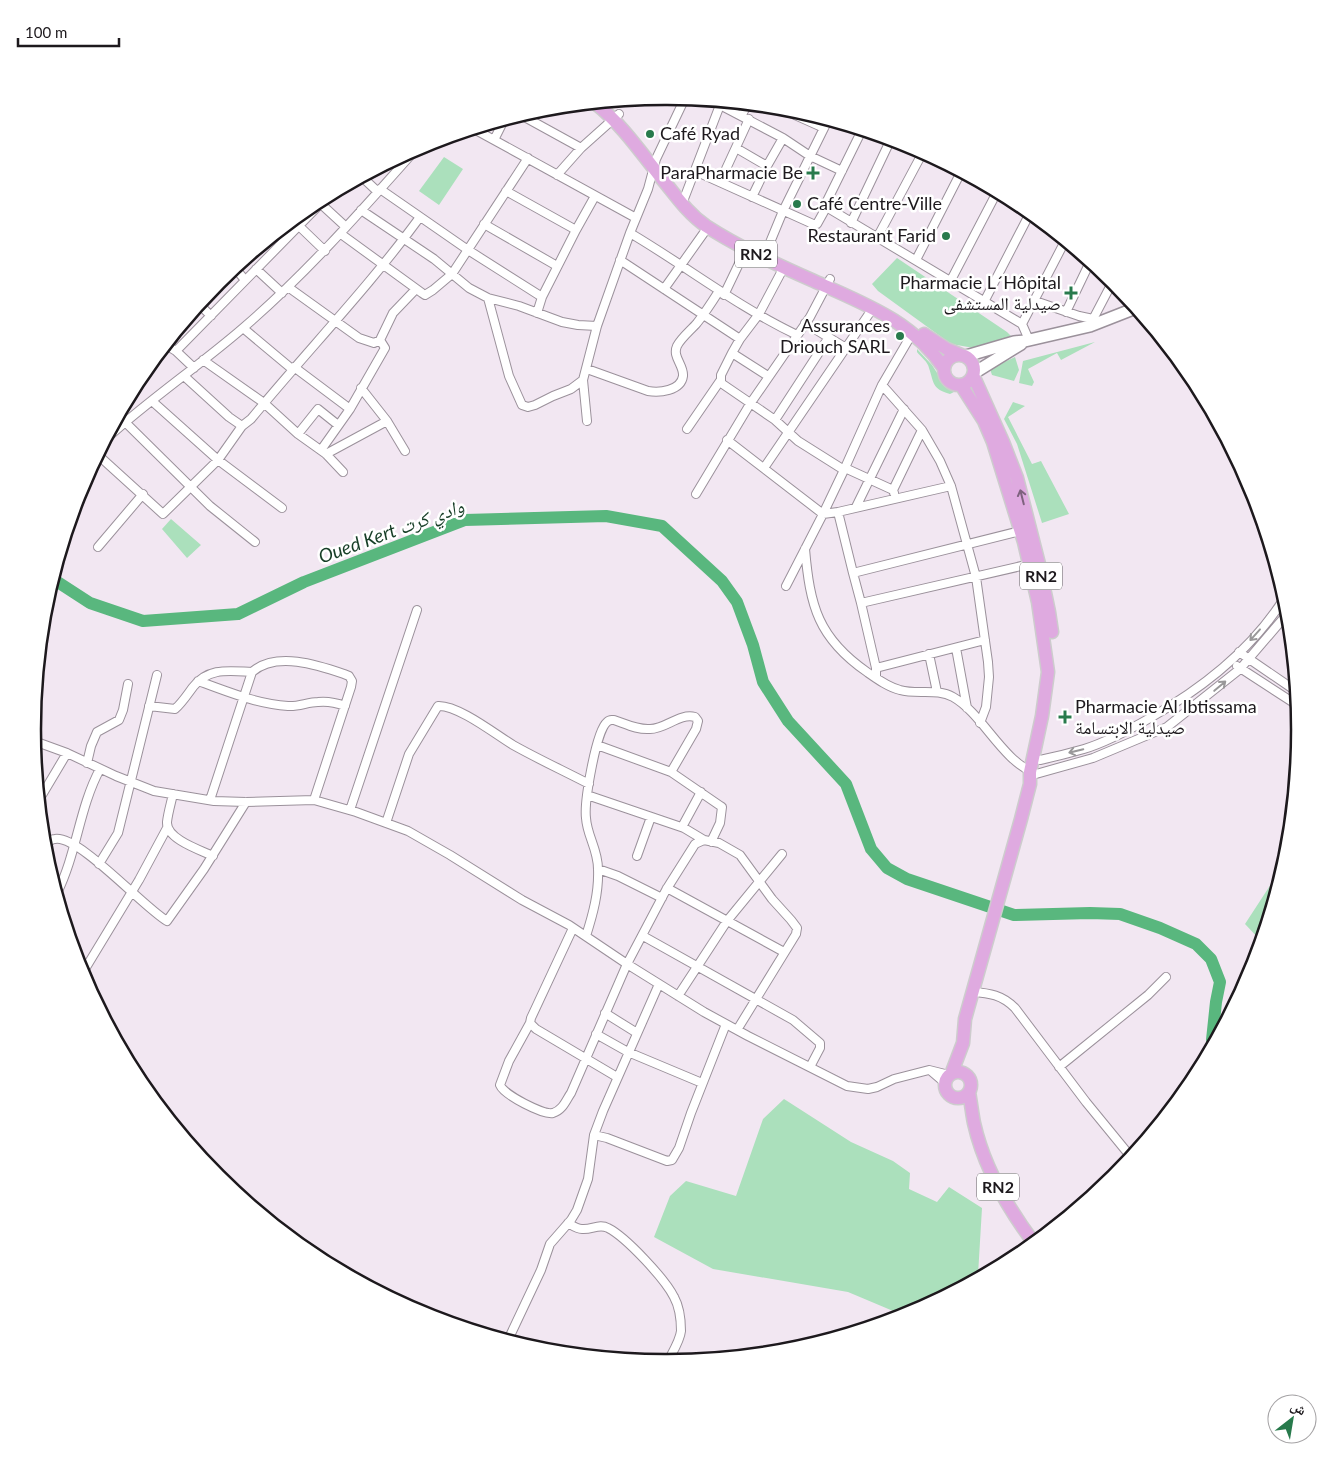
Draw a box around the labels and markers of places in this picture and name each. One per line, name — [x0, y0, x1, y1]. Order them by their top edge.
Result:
place label: Café Ryad — [660, 122, 740, 144]
marker: Café Ryad — [644, 128, 656, 140]
place label: ParaPharmacie Be — [660, 161, 803, 183]
marker: ParaPharmacie Be — [807, 167, 819, 179]
place label: Café Centre-Ville — [807, 192, 942, 214]
marker: Café Centre-Ville — [791, 198, 803, 210]
place label: Restaurant Farid — [807, 224, 936, 246]
marker: Restaurant Farid — [940, 230, 952, 242]
place label: Pharmacie L´Hôpital صيدلية المستشفى — [900, 271, 1061, 315]
marker: Pharmacie L´Hôpital صيدلية المستشفى — [1065, 287, 1077, 299]
place label: Assurances Driouch SARL — [780, 314, 890, 357]
marker: Assurances Driouch SARL — [894, 330, 906, 342]
place label: Pharmacie Al Ibtissama صيدلية الابتسامة — [1075, 695, 1257, 739]
marker: Pharmacie Al Ibtissama صيدلية الابتسامة — [1059, 711, 1071, 723]

